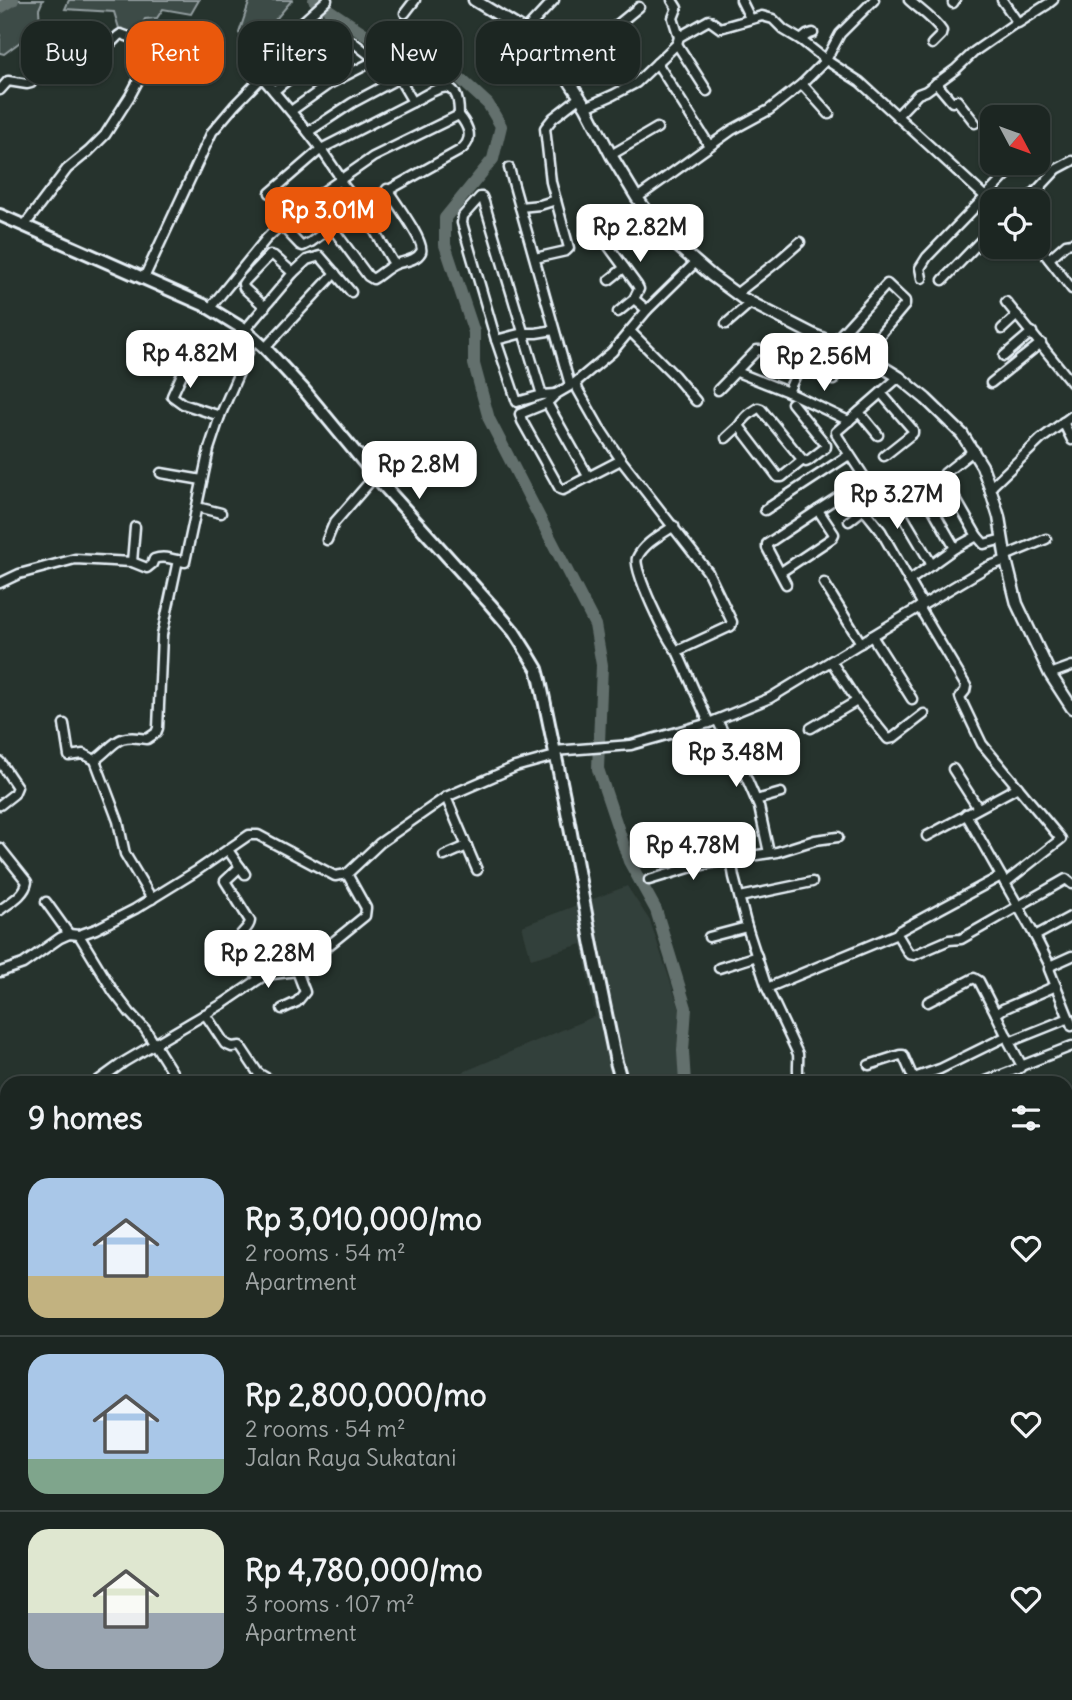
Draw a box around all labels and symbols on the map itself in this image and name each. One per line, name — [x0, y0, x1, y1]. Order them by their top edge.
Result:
north arrow — [980, 105, 1050, 175]
pin: Rp 3.01M — [256, 188, 400, 247]
pin: Rp 2.82M — [568, 204, 712, 264]
pin: Rp 4.82M — [118, 330, 262, 390]
pin: Rp 2.56M — [752, 334, 896, 393]
pin: Rp 2.8M — [354, 442, 484, 501]
pin: Rp 3.27M — [825, 472, 969, 531]
pin: Rp 3.48M — [664, 730, 808, 789]
pin: Rp 4.78M — [621, 822, 765, 882]
pin: Rp 2.28M — [196, 930, 340, 990]

